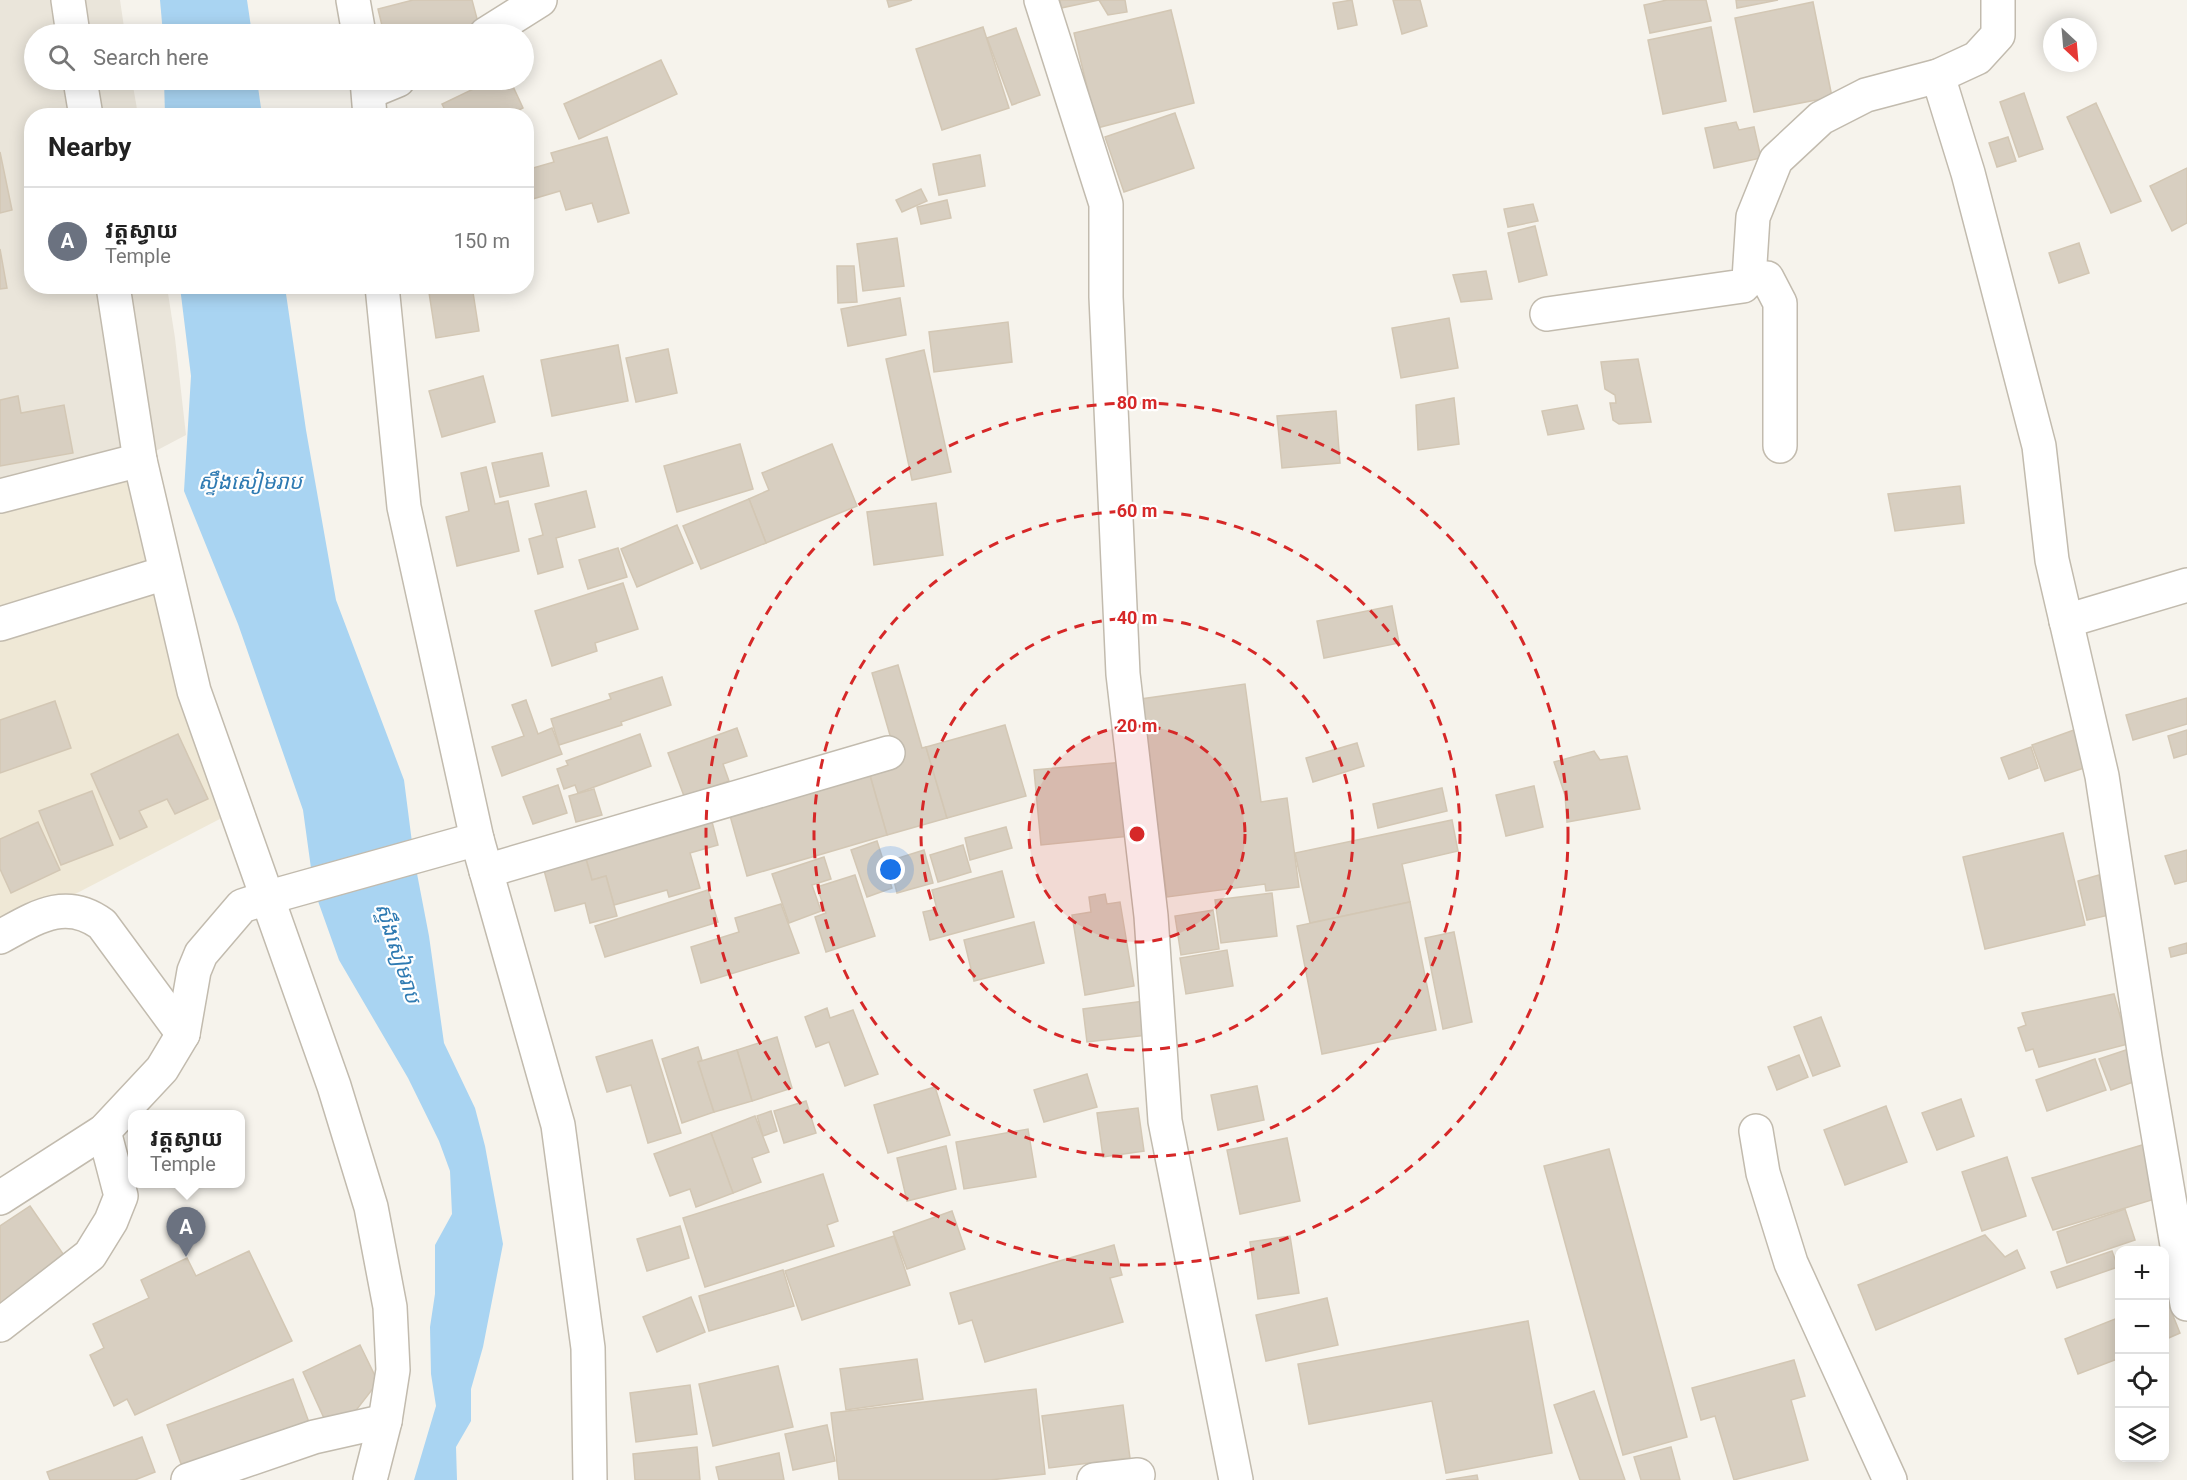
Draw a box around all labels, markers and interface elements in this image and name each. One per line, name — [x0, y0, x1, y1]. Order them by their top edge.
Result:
north arrow — [2043, 18, 2097, 72]
search box — [24, 24, 534, 90]
icon: search — [45, 41, 78, 74]
text: Search here — [93, 45, 209, 70]
text: Nearby — [48, 132, 131, 162]
text: វត្តស្វាយ — [105, 218, 178, 243]
text: A — [61, 229, 74, 253]
text: 150 m — [454, 229, 510, 253]
text: Temple — [105, 244, 171, 268]
text: 80 m — [1117, 392, 1157, 413]
water label: ស្ទឹងសៀមរាប — [198, 468, 304, 496]
text: 60 m — [1117, 500, 1157, 521]
text: 40 m — [1117, 607, 1157, 628]
text: 20 m — [1117, 715, 1157, 736]
centre of rings — [1127, 824, 1147, 844]
your location — [876, 855, 905, 884]
water label: ស្ទឹងសៀមរាប — [369, 899, 428, 1008]
popup — [128, 1110, 245, 1188]
text: វត្តស្វាយ — [150, 1126, 223, 1151]
text: Temple — [150, 1152, 216, 1176]
pin: A — [166, 1208, 206, 1257]
map controls — [2115, 1246, 2169, 1462]
button: + — [2115, 1246, 2169, 1300]
button: − — [2115, 1300, 2169, 1354]
button: locate — [2115, 1354, 2169, 1408]
button: layers — [2115, 1408, 2169, 1462]

